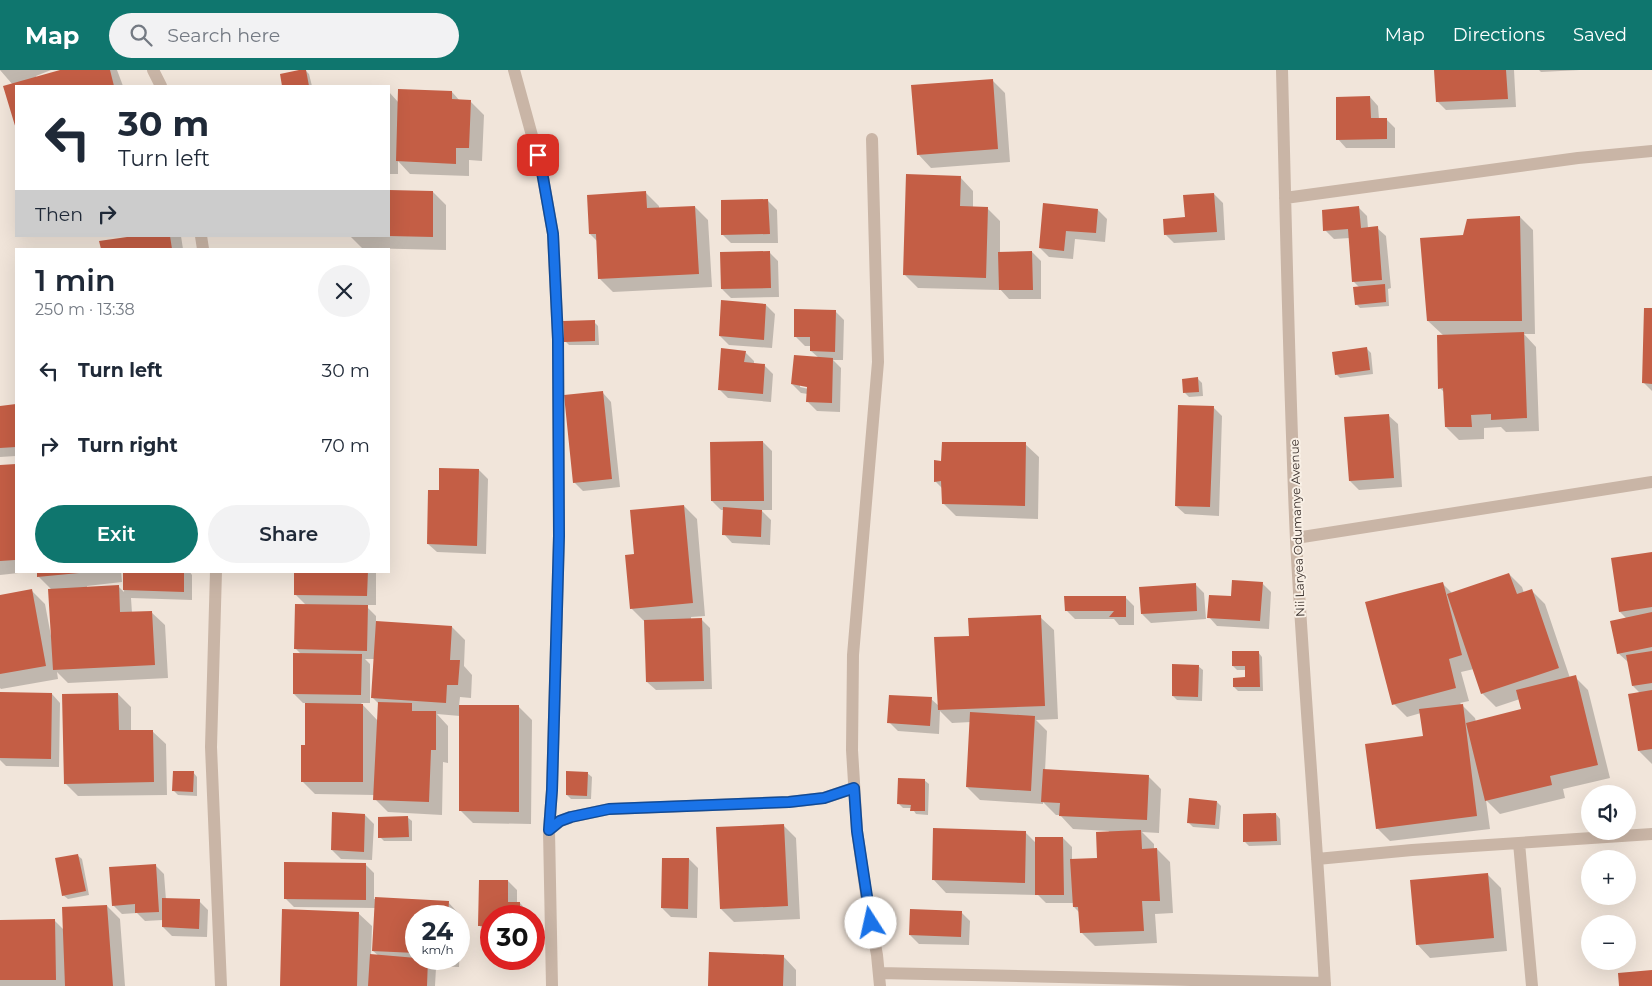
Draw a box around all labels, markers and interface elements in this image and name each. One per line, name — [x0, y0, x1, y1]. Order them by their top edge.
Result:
search box — [109, 13, 459, 58]
text: Map — [25, 21, 79, 50]
icon: search — [127, 21, 155, 49]
text: Search here — [167, 24, 280, 47]
text: Map — [1385, 24, 1425, 46]
text: Directions — [1453, 24, 1545, 46]
text: Saved — [1573, 24, 1627, 46]
text: 30 m — [118, 102, 209, 145]
icon: left — [35, 105, 100, 170]
pin — [517, 134, 559, 176]
icon: arrive — [524, 141, 552, 169]
text: Turn left — [118, 145, 210, 172]
icon: right — [93, 200, 121, 228]
text: Then — [35, 203, 83, 226]
text: 1 min — [35, 262, 116, 299]
button: close — [318, 265, 370, 317]
text: 250 m · 13:38 — [35, 300, 135, 319]
icon: left — [35, 357, 63, 385]
text: Turn left — [78, 359, 163, 382]
text: 30 m — [322, 359, 370, 382]
icon: right — [35, 432, 63, 460]
text: Turn right — [78, 434, 178, 457]
text: 70 m — [321, 434, 370, 457]
street label: Nii Laryea Odumanye Avenue — [1286, 439, 1308, 617]
button: Exit — [35, 505, 198, 563]
button: Share — [208, 505, 370, 563]
map controls — [1581, 785, 1636, 970]
button: sound — [1581, 785, 1636, 840]
button: + — [1581, 850, 1636, 905]
position arrow — [844, 896, 896, 948]
speed limit sign: 30 — [480, 905, 545, 970]
button: − — [1581, 915, 1636, 970]
text: 24 — [422, 916, 453, 946]
text: km/h — [421, 942, 454, 957]

